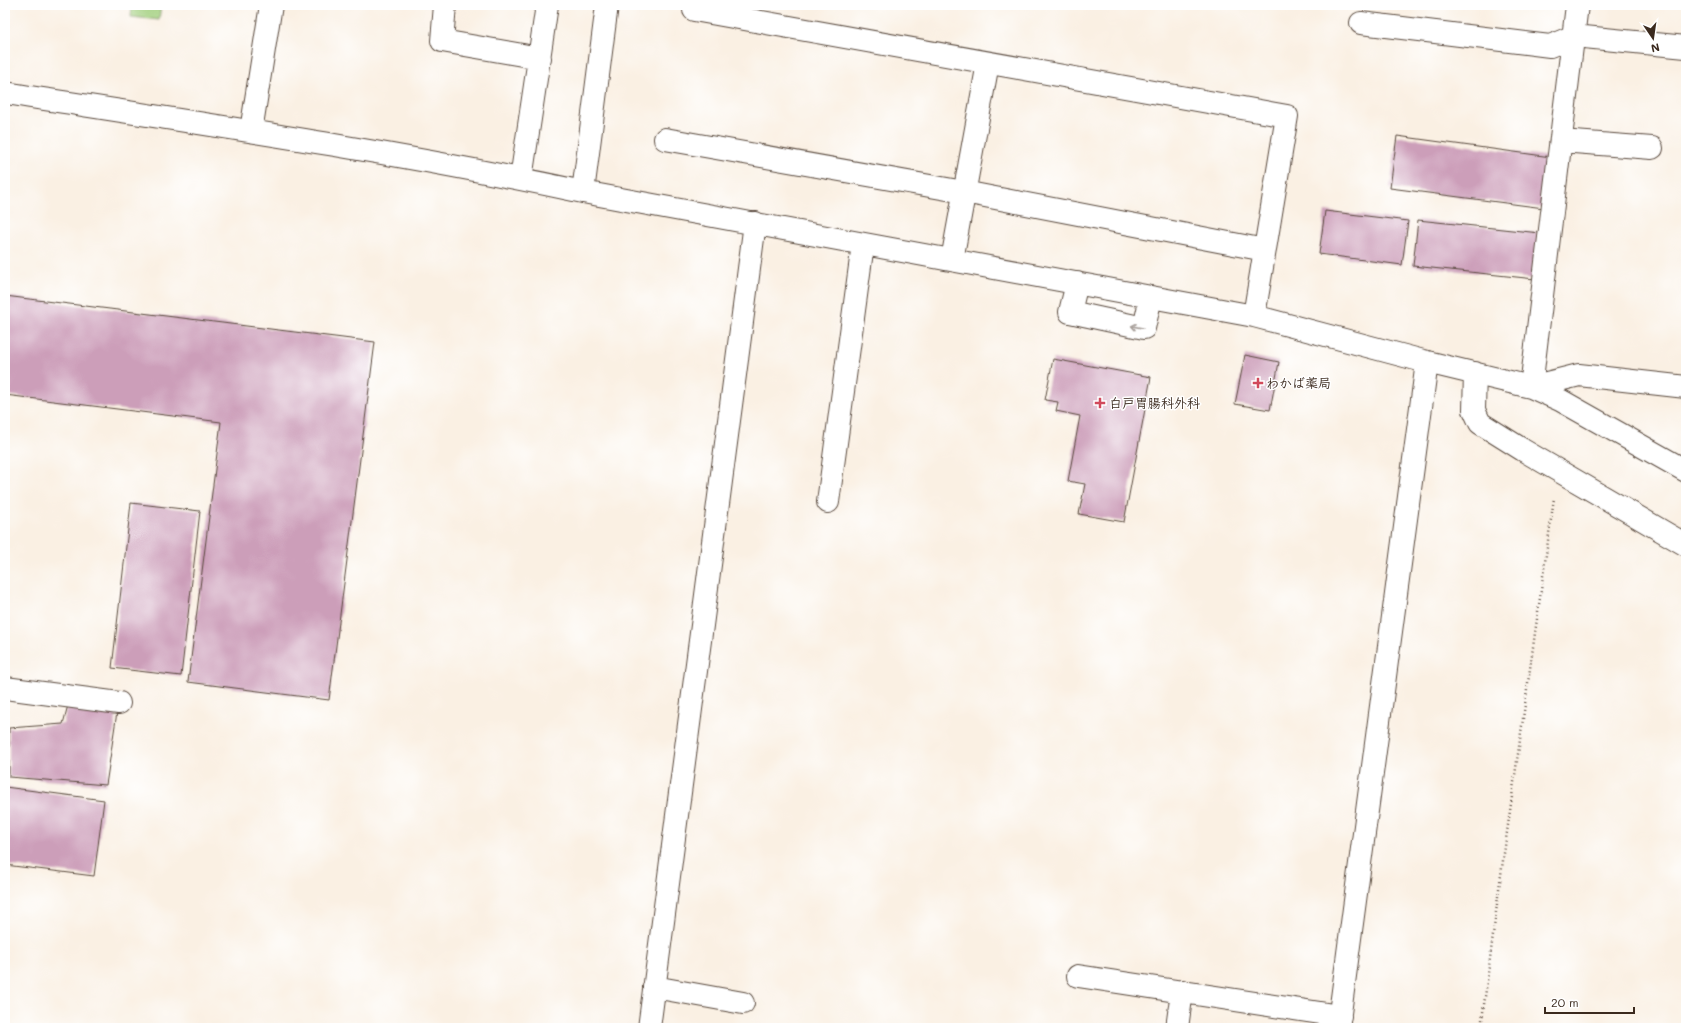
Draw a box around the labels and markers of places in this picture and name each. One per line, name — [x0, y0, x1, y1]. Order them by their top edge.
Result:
place label: わかば薬局 — [1266, 374, 1331, 391]
marker: わかば薬局 — [1253, 378, 1263, 388]
place label: 白戸胃腸科外科 — [1109, 394, 1201, 411]
marker: 白戸胃腸科外科 — [1094, 397, 1106, 409]

